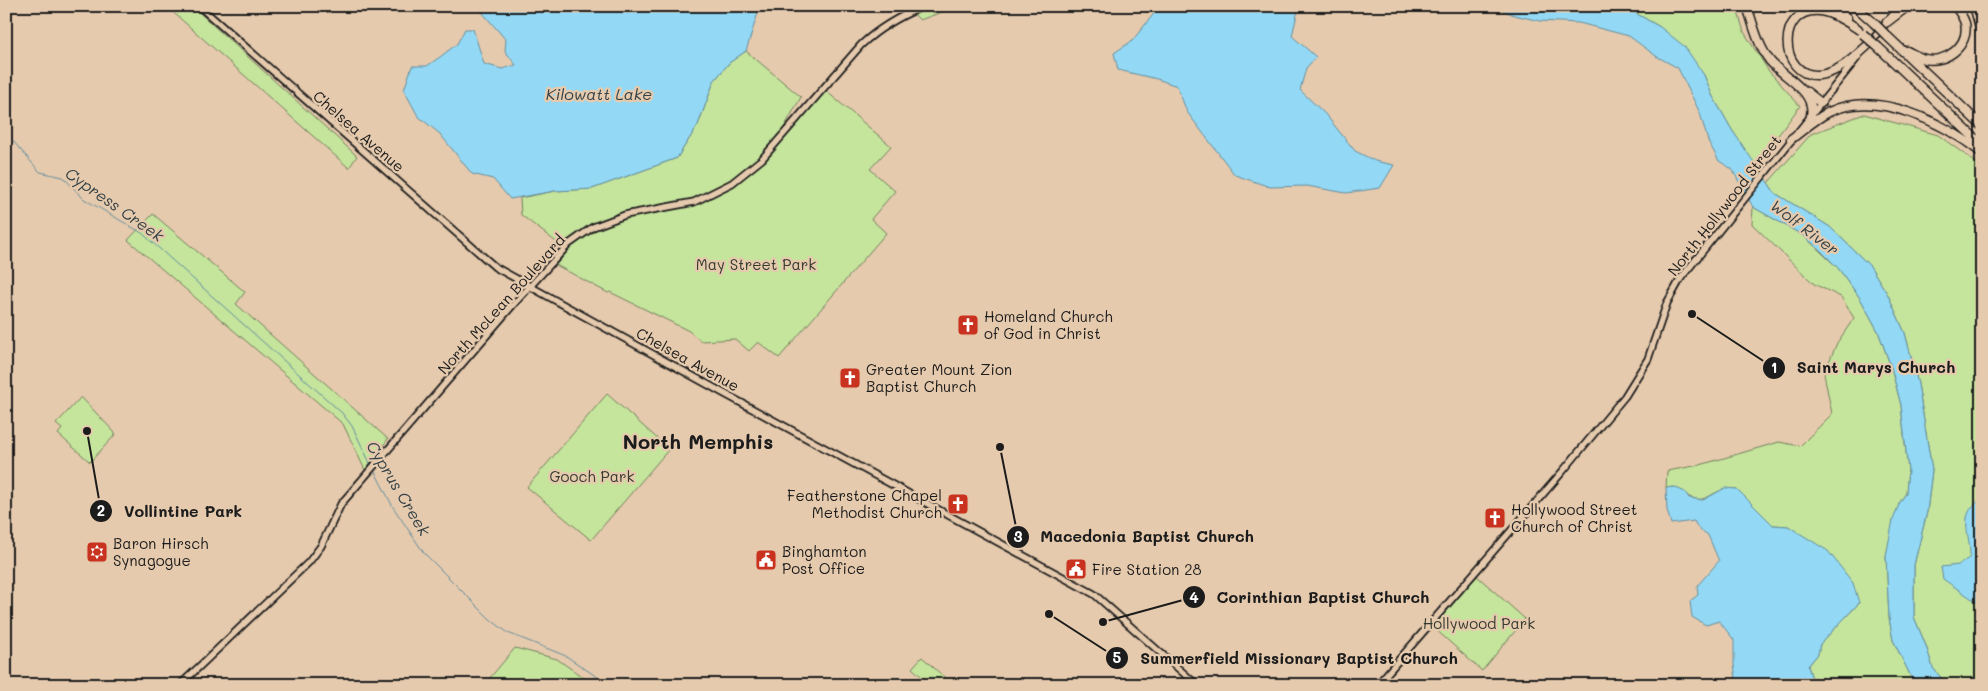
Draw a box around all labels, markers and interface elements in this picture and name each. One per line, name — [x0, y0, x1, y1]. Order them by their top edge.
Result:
water label: Kilowatt Lake — [546, 83, 652, 104]
street label: Chelsea Avenue — [309, 86, 409, 176]
street label: North Hollywood Street — [1663, 130, 1785, 280]
water label: Cypress Creek — [61, 162, 169, 246]
water label: Wolf River — [1767, 194, 1843, 260]
street label: North McLean Boulevard — [433, 230, 569, 378]
park label: May Street Park — [696, 254, 816, 274]
place label: Homeland Church of God in Christ — [984, 306, 1113, 343]
church icon: Homeland Church of God in Christ — [956, 313, 980, 337]
street label: Chelsea Avenue — [633, 322, 743, 396]
callout: Saint Marys Church — [1762, 352, 1965, 383]
text: Saint Marys Church — [1797, 356, 1955, 377]
text: 1 — [1771, 357, 1777, 377]
place label: Greater Mount Zion Baptist Church — [866, 359, 1012, 396]
church icon: Greater Mount Zion Baptist Church — [838, 366, 862, 390]
district label: North Memphis — [623, 428, 773, 454]
water label: Cyprus Creek — [362, 437, 436, 540]
park label: Gooch Park — [550, 466, 635, 486]
place label: Featherstone Chapel Methodist Church — [787, 485, 942, 522]
church icon: Featherstone Chapel Methodist Church — [946, 492, 970, 516]
callout: Vollintine Park — [89, 495, 252, 526]
place label: Hollywood Street Church of Christ — [1511, 499, 1637, 536]
text: 2 — [97, 500, 105, 520]
text: Vollintine Park — [124, 500, 242, 521]
church icon: Hollywood Street Church of Christ — [1483, 506, 1507, 530]
callout: Macedonia Baptist Church — [1005, 521, 1264, 552]
text: Macedonia Baptist Church — [1040, 525, 1254, 546]
text: 3 — [1013, 526, 1023, 546]
place label: Baron Hirsch Synagogue — [113, 533, 209, 570]
synagogue icon: Baron Hirsch Synagogue — [85, 540, 109, 564]
place label: Binghamton Post Office — [782, 541, 866, 578]
public building icon: Binghamton Post Office — [754, 548, 778, 572]
public building icon: Fire Station 28 — [1064, 557, 1088, 581]
place label: Fire Station 28 — [1092, 559, 1202, 579]
callout: Corinthian Baptist Church — [1181, 582, 1439, 613]
text: Corinthian Baptist Church — [1217, 586, 1429, 607]
text: 4 — [1189, 587, 1199, 607]
park label: Hollywood Park — [1423, 613, 1535, 633]
callout: Summerfield Missionary Baptist Church — [1105, 643, 1467, 674]
text: 5 — [1113, 647, 1122, 667]
text: Summerfield Missionary Baptist Church — [1140, 647, 1458, 668]

